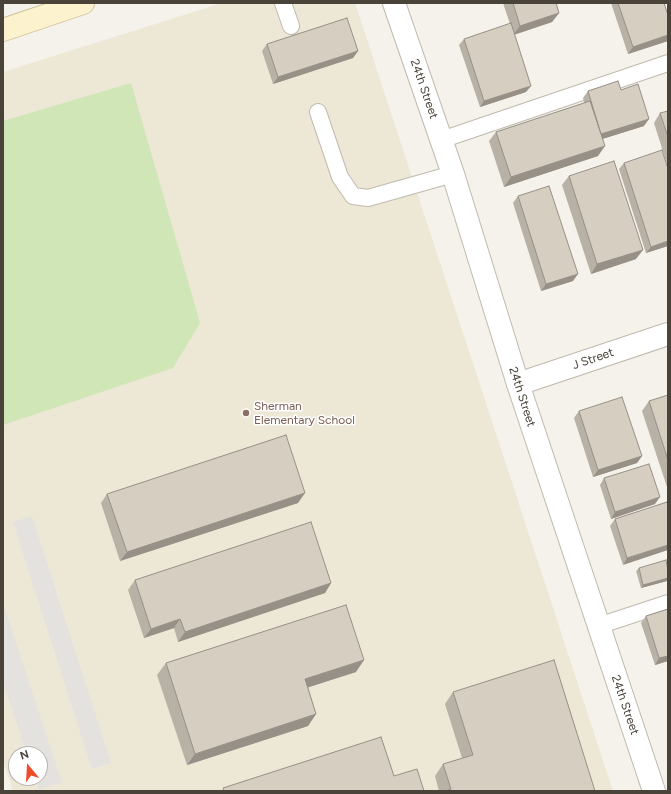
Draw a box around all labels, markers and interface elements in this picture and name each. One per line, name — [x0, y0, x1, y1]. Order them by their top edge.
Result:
street label: 24th Street — [407, 57, 441, 121]
street label: J Street — [570, 345, 616, 373]
street label: 24th Street — [506, 365, 538, 429]
place label: Sherman Elementary School — [254, 399, 355, 427]
marker: Sherman Elementary School — [241, 408, 251, 418]
street label: 24th Street — [608, 673, 642, 737]
north arrow — [8, 746, 48, 786]
text: N — [18, 748, 30, 763]

